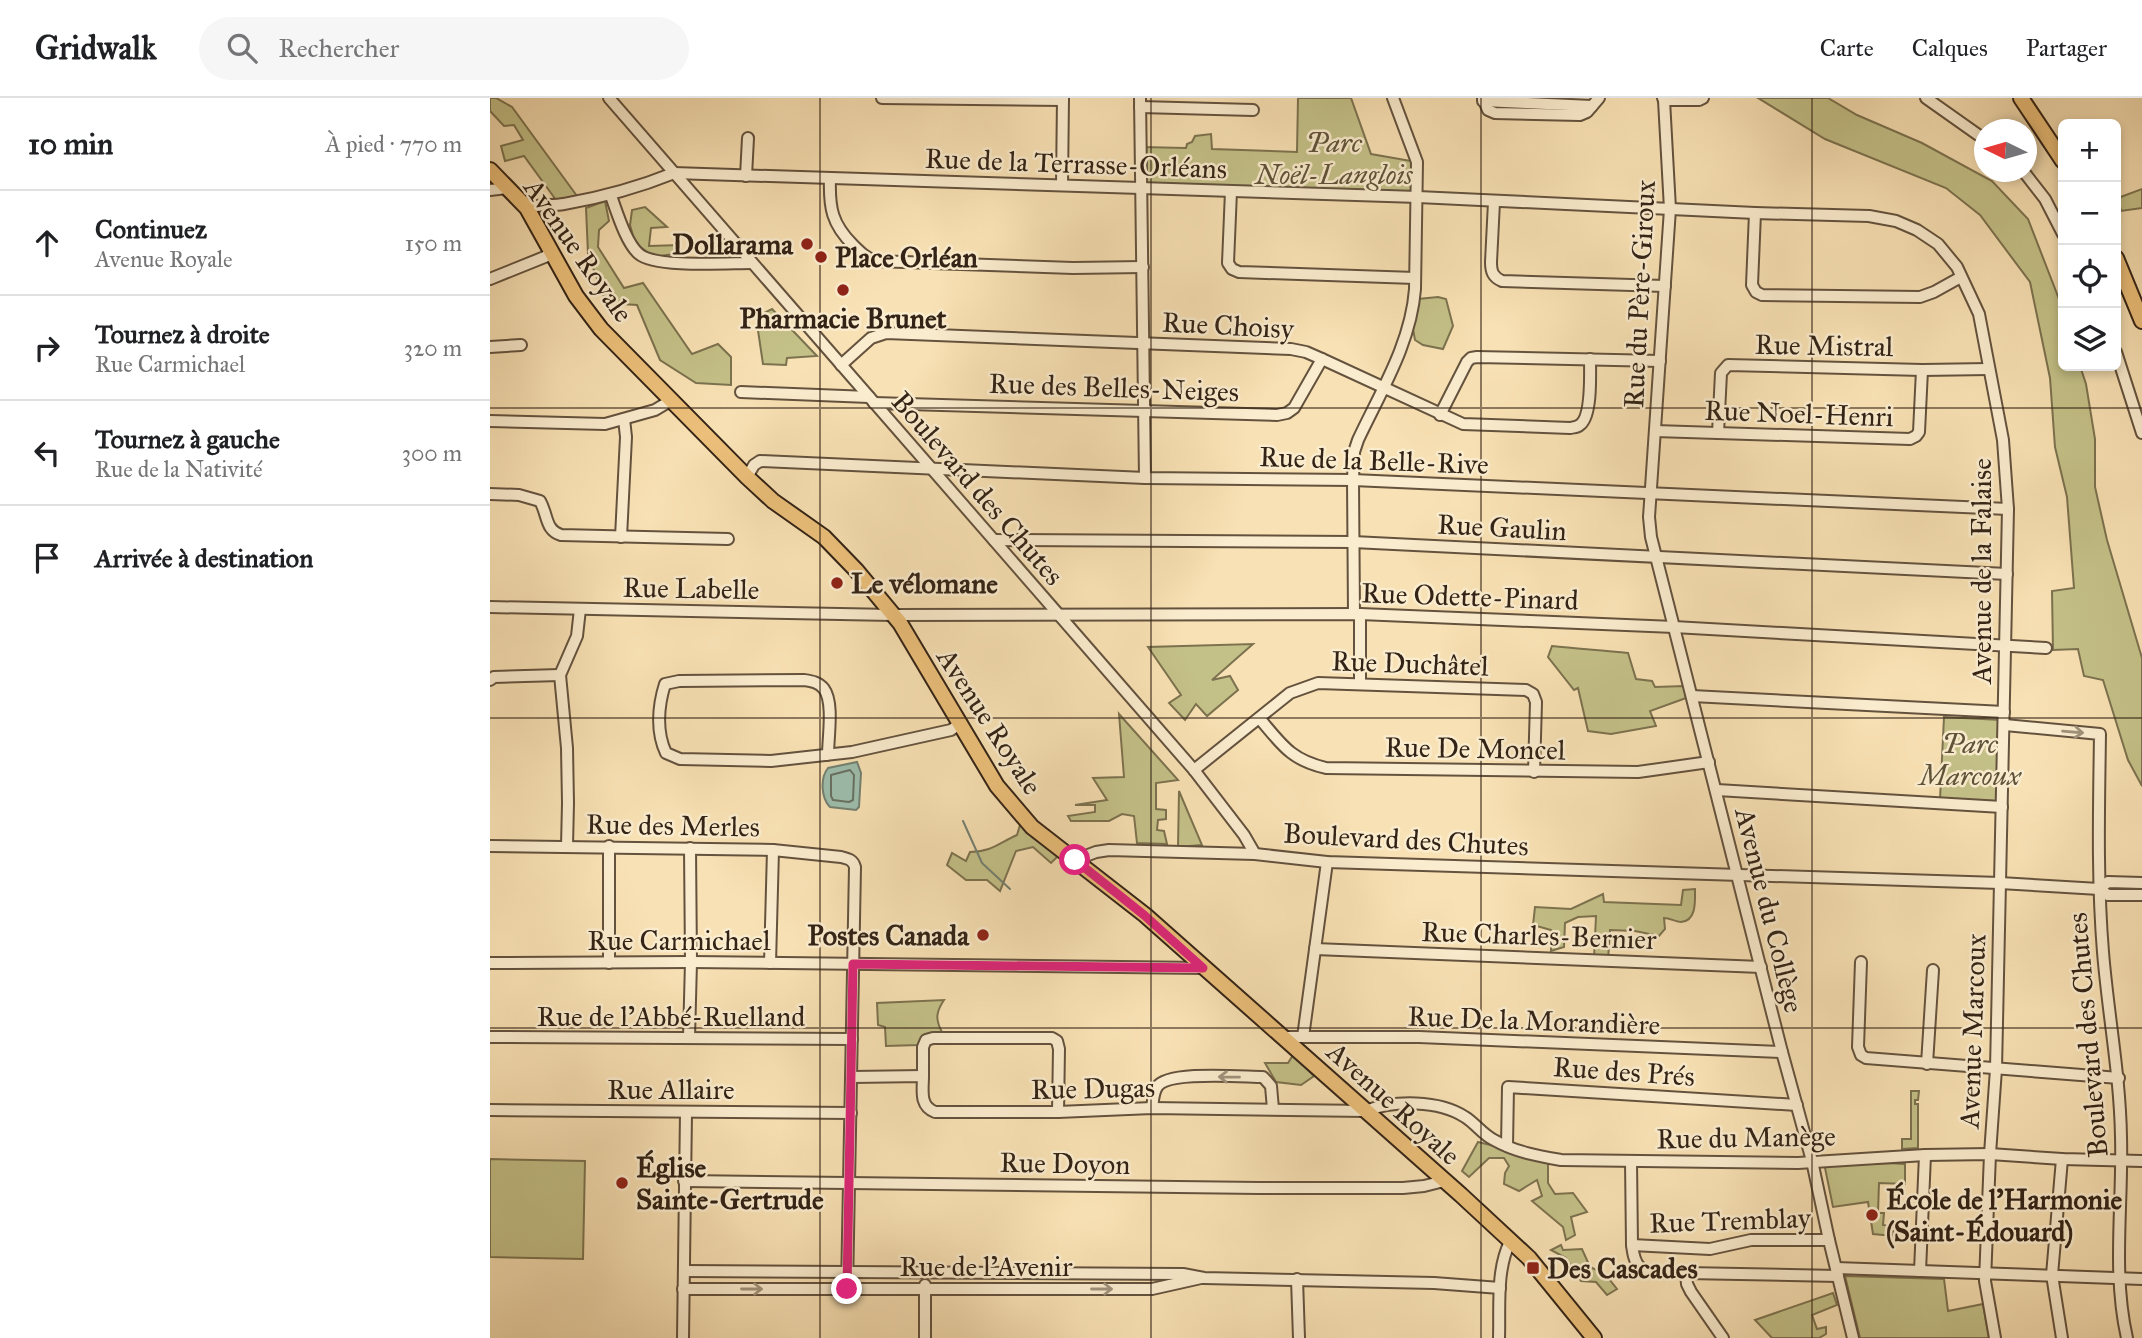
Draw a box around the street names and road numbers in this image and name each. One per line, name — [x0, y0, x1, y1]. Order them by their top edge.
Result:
street label: Rue de la Terrasse-Orléans — [924, 141, 1228, 186]
street label: Avenue Royale — [516, 171, 641, 329]
street label: Rue du Père-Giroux — [1616, 179, 1663, 409]
street label: Rue Choisy — [1161, 305, 1296, 346]
street label: Rue Mistral — [1754, 327, 1894, 364]
street label: Rue des Belles-Neiges — [988, 366, 1240, 409]
street label: Boulevard des Chutes — [884, 384, 1071, 592]
street label: Rue Noel-Henri — [1704, 393, 1894, 434]
street label: Rue de la Belle-Rive — [1259, 439, 1489, 482]
street label: Avenue de la Falaise — [1964, 458, 1999, 685]
street label: Rue Gaulin — [1436, 507, 1568, 548]
street label: Rue Labelle — [622, 570, 760, 607]
street label: Rue Odette-Pinard — [1361, 575, 1579, 618]
street label: Avenue Royale — [929, 641, 1050, 801]
street label: Rue Duchâtel — [1331, 643, 1490, 684]
street label: Rue De Moncel — [1384, 729, 1566, 768]
street label: Avenue du Collège — [1727, 803, 1812, 1016]
street label: Rue des Merles — [586, 806, 760, 845]
street label: Boulevard des Chutes — [1282, 816, 1530, 863]
street label: Boulevard des Chutes — [2059, 911, 2116, 1159]
street label: Rue Charles-Bernier — [1421, 914, 1658, 957]
street label: Rue Carmichael — [587, 923, 771, 958]
street label: Avenue Marcoux — [1952, 933, 1993, 1130]
street label: Rue de l'Abbé-Ruelland — [537, 999, 805, 1034]
street label: Rue De la Morandière — [1407, 999, 1661, 1042]
street label: Avenue Royale — [1319, 1034, 1468, 1172]
street label: Rue des Prés — [1552, 1049, 1696, 1094]
street label: Rue Dugas — [1031, 1070, 1155, 1107]
street label: Rue Allaire — [607, 1072, 735, 1107]
street label: Rue du Manège — [1656, 1118, 1836, 1157]
street label: Rue Doyon — [999, 1145, 1131, 1182]
street label: Rue Tremblay — [1649, 1200, 1812, 1241]
street label: Rue de l'Avenir — [899, 1249, 1073, 1284]

